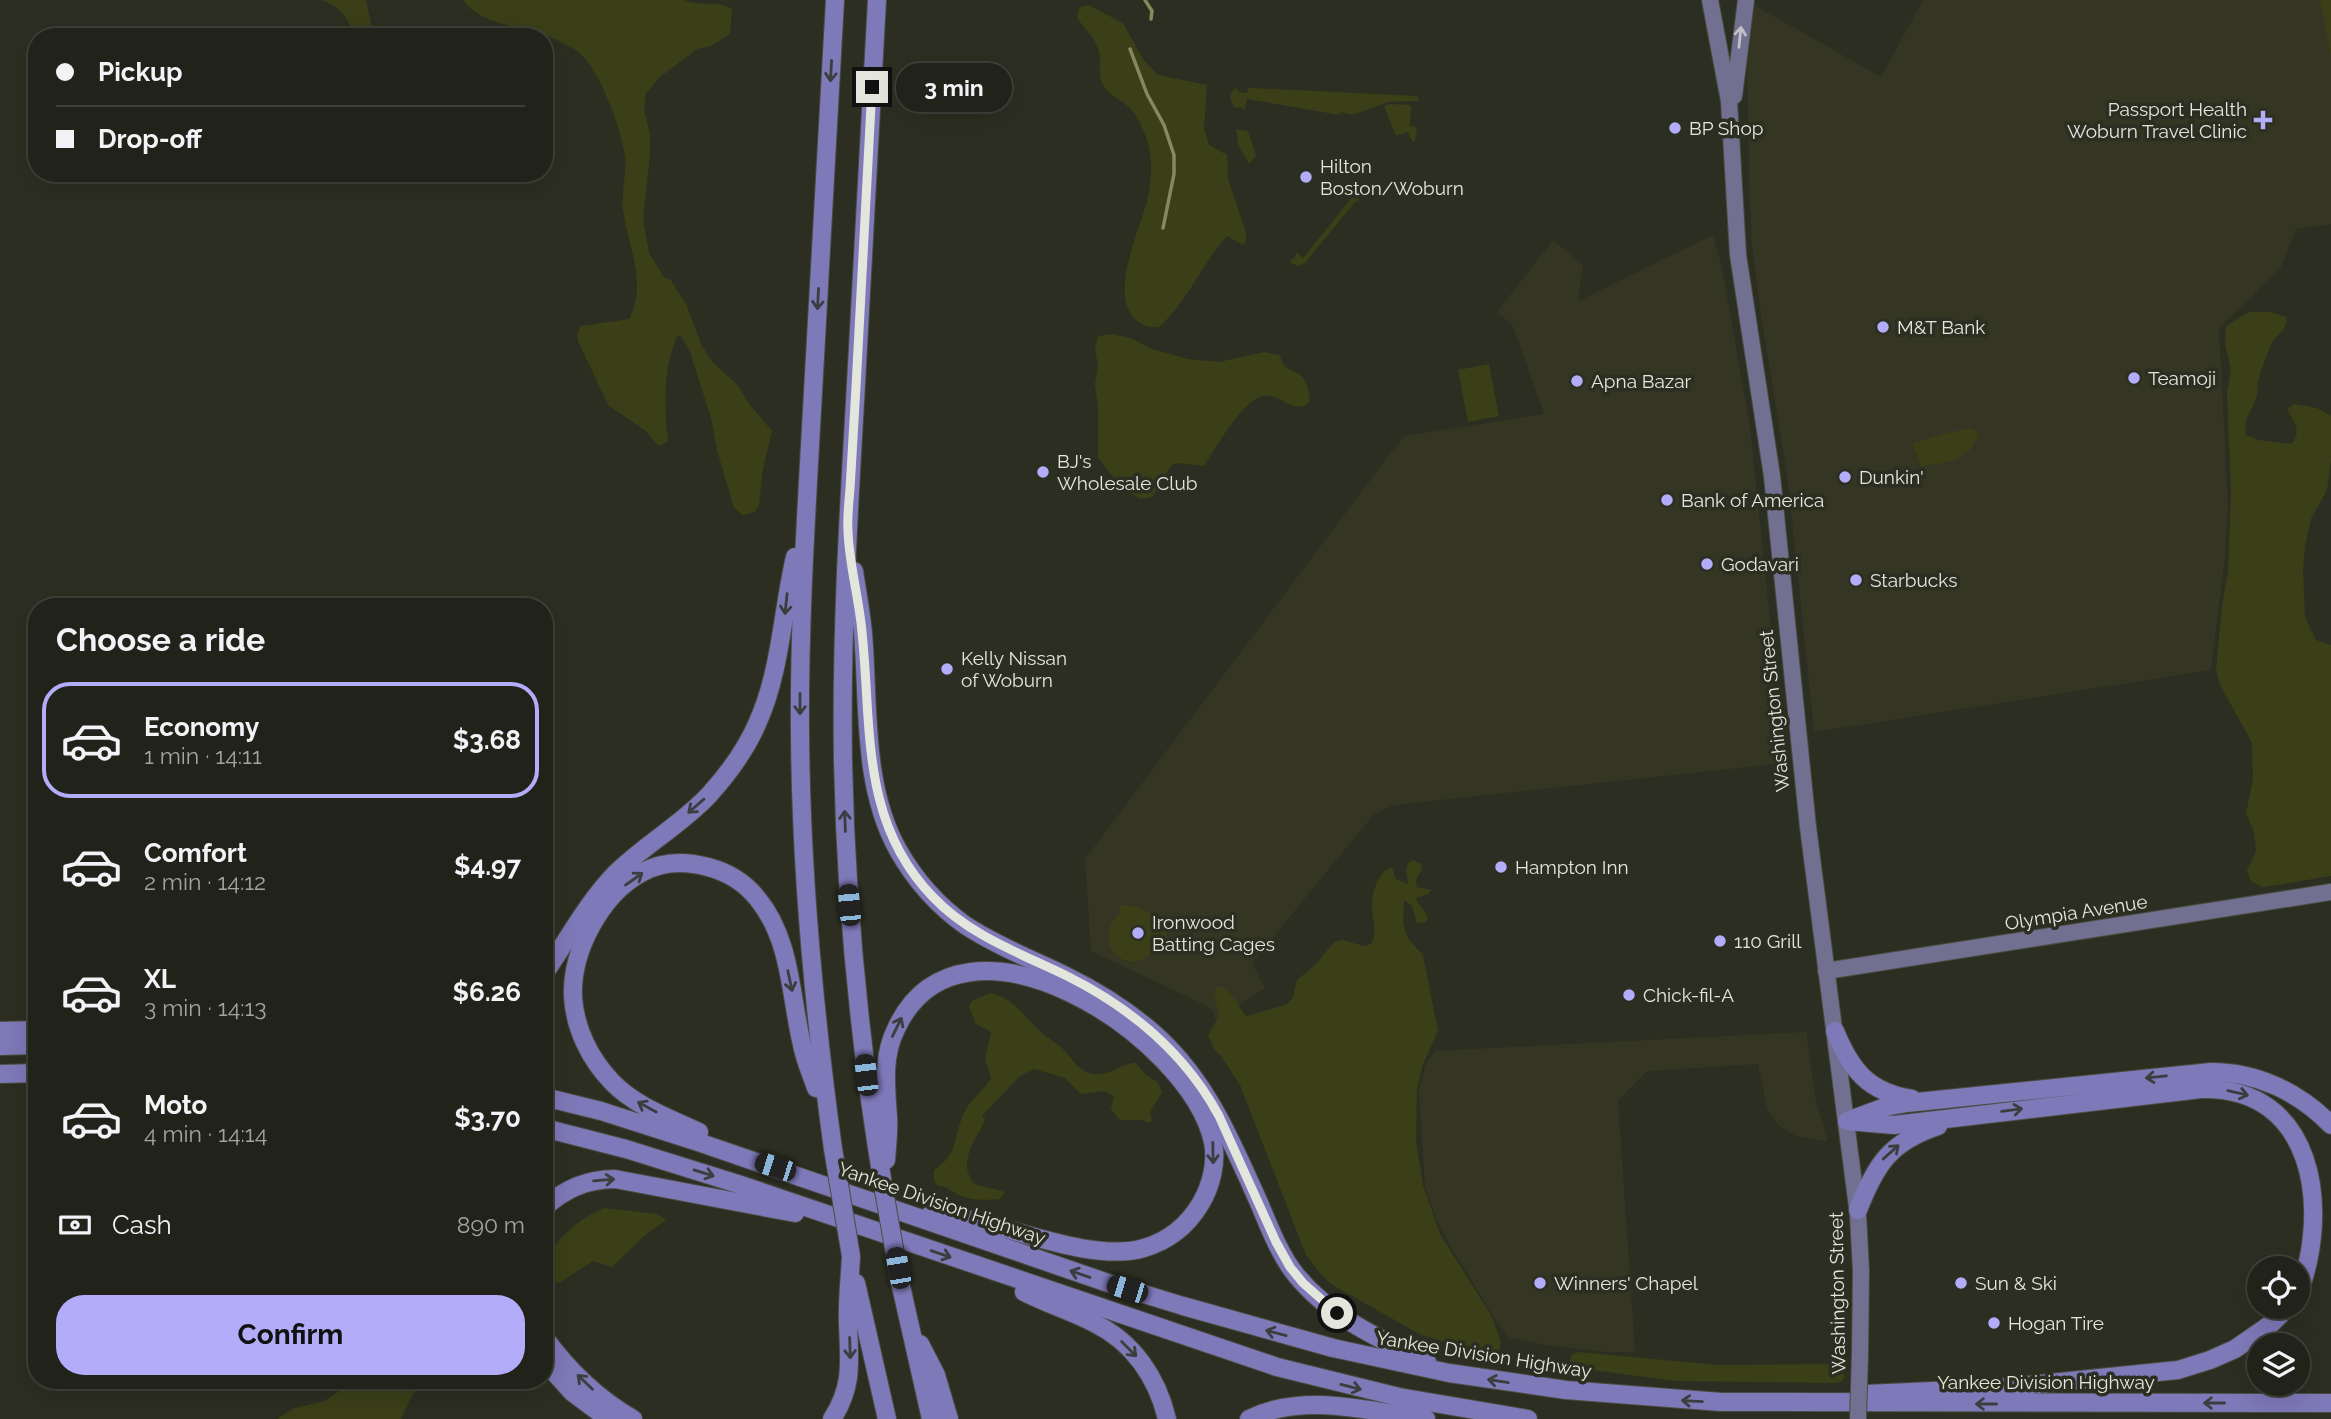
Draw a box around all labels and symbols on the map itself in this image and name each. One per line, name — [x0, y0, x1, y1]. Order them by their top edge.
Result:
one-way arrow — [1734, 26, 1747, 49]
one-way arrow — [824, 60, 837, 82]
callout: 3 min — [896, 62, 1012, 112]
route end — [856, 71, 888, 103]
place label: Passport Health Woburn Travel Clinic — [2067, 98, 2247, 142]
marker: Passport Health Woburn Travel Clinic — [2253, 110, 2273, 130]
place label: BP Shop — [1689, 117, 1763, 139]
marker: BP Shop — [1667, 120, 1683, 136]
place label: Hilton Boston/Woburn — [1320, 155, 1464, 199]
marker: Hilton Boston/Woburn — [1298, 169, 1314, 185]
one-way arrow — [812, 287, 825, 310]
place label: M&T Bank — [1897, 316, 1985, 338]
marker: M&T Bank — [1875, 319, 1891, 335]
place label: Teamoji — [2148, 367, 2216, 389]
place label: Apna Bazar — [1591, 370, 1692, 392]
marker: Teamoji — [2126, 370, 2142, 386]
marker: Apna Bazar — [1569, 373, 1585, 389]
place label: BJ's Wholesale Club — [1057, 450, 1198, 494]
marker: BJ's Wholesale Club — [1035, 464, 1051, 480]
place label: Dunkin' — [1859, 466, 1924, 488]
marker: Dunkin' — [1837, 469, 1853, 485]
place label: Bank of America — [1681, 489, 1824, 511]
marker: Bank of America — [1659, 492, 1675, 508]
place label: Godavari — [1721, 553, 1799, 575]
marker: Godavari — [1699, 556, 1715, 572]
place label: Starbucks — [1870, 569, 1957, 591]
marker: Starbucks — [1848, 572, 1864, 588]
one-way arrow — [779, 592, 792, 614]
street label: Washington Street — [1754, 628, 1793, 793]
place label: Kelly Nissan of Woburn — [961, 647, 1067, 691]
marker: Kelly Nissan of Woburn — [939, 661, 955, 677]
one-way arrow — [793, 692, 807, 715]
one-way arrow — [688, 798, 705, 815]
one-way arrow — [838, 810, 851, 833]
place label: Hampton Inn — [1515, 856, 1629, 878]
marker: Hampton Inn — [1493, 859, 1509, 875]
one-way arrow — [624, 872, 643, 886]
car — [837, 883, 862, 927]
street label: Olympia Avenue — [2003, 890, 2149, 934]
place label: Ironwood Batting Cages — [1152, 911, 1275, 955]
marker: Ironwood Batting Cages — [1130, 925, 1146, 941]
place label: 110 Grill — [1734, 930, 1802, 952]
marker: 110 Grill — [1712, 933, 1728, 949]
one-way arrow — [784, 969, 797, 992]
place label: Chick-fil-A — [1643, 984, 1734, 1006]
marker: Chick-fil-A — [1621, 987, 1637, 1003]
one-way arrow — [891, 1017, 904, 1038]
car — [854, 1053, 879, 1097]
one-way arrow — [2145, 1071, 2168, 1084]
one-way arrow — [2226, 1087, 2249, 1100]
one-way arrow — [637, 1100, 658, 1113]
one-way arrow — [2000, 1104, 2023, 1117]
one-way arrow — [1206, 1141, 1220, 1164]
one-way arrow — [1882, 1143, 1899, 1160]
car — [752, 1151, 799, 1183]
street label: Yankee Division Highway — [836, 1157, 1048, 1249]
one-way arrow — [693, 1168, 715, 1181]
one-way arrow — [593, 1173, 615, 1186]
street label: Washington Street — [1825, 1211, 1849, 1374]
car — [885, 1245, 912, 1291]
one-way arrow — [929, 1249, 951, 1261]
one-way arrow — [1070, 1267, 1092, 1279]
place label: Winners' Chapel — [1554, 1272, 1699, 1294]
place label: Sun & Ski — [1975, 1272, 2057, 1294]
car — [1104, 1273, 1151, 1305]
marker: Winners' Chapel — [1532, 1275, 1548, 1291]
marker: Sun & Ski — [1953, 1275, 1969, 1291]
route start — [1321, 1297, 1353, 1329]
place label: Hogan Tire — [2008, 1312, 2104, 1334]
marker: Hogan Tire — [1986, 1315, 2002, 1331]
one-way arrow — [1265, 1326, 1287, 1339]
street label: Yankee Division Highway — [1375, 1326, 1593, 1382]
one-way arrow — [843, 1337, 857, 1360]
one-way arrow — [1121, 1340, 1138, 1357]
street label: Yankee Division Highway — [1937, 1371, 2155, 1393]
one-way arrow — [577, 1374, 594, 1391]
one-way arrow — [1487, 1374, 1510, 1387]
one-way arrow — [1340, 1381, 1362, 1394]
one-way arrow — [1681, 1394, 1704, 1407]
one-way arrow — [2203, 1396, 2226, 1410]
one-way arrow — [1975, 1397, 1998, 1411]

